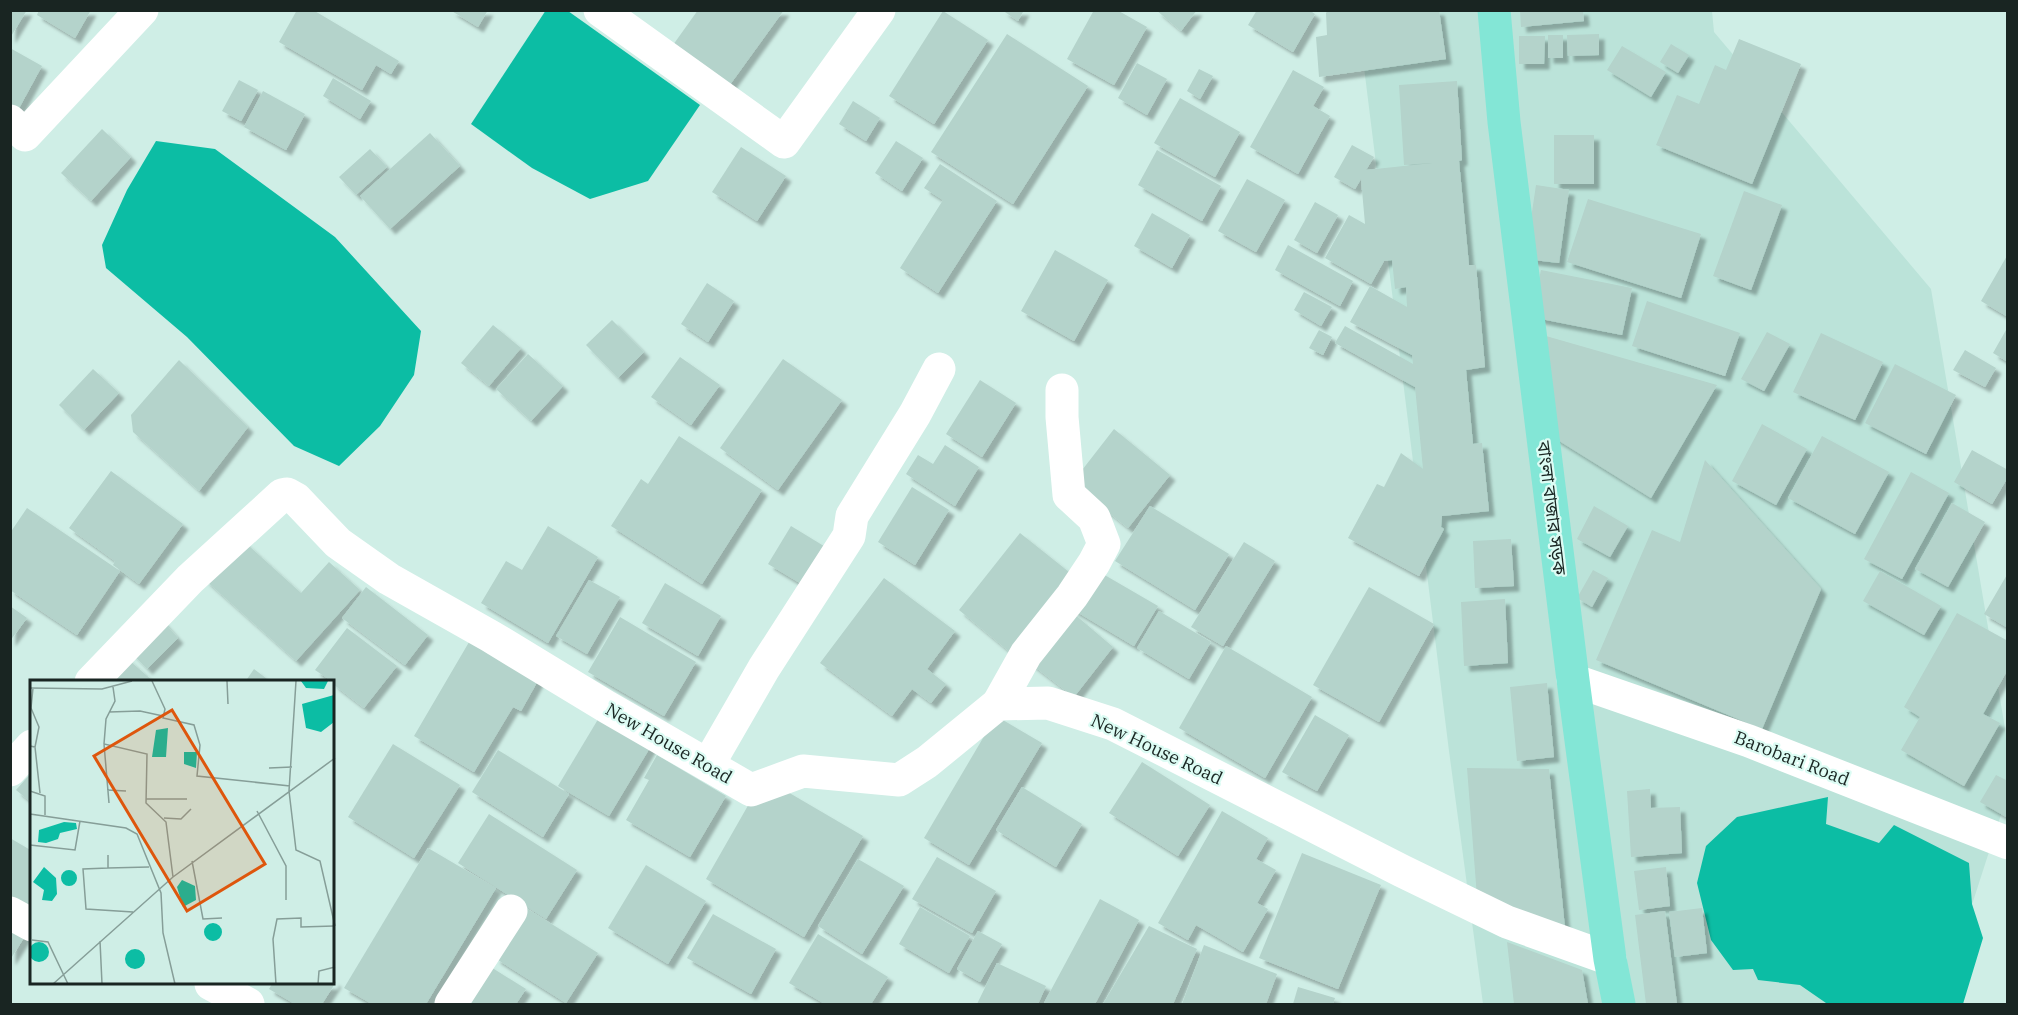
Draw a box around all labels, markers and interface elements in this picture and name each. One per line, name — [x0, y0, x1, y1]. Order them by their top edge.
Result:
street label: বাংলা বাজার সড়ক — [1532, 439, 1572, 577]
inset map — [30, 680, 334, 985]
street label: New House Road — [601, 697, 737, 789]
street label: New House Road — [1087, 708, 1227, 790]
street label: Barobari Road — [1731, 725, 1853, 791]

